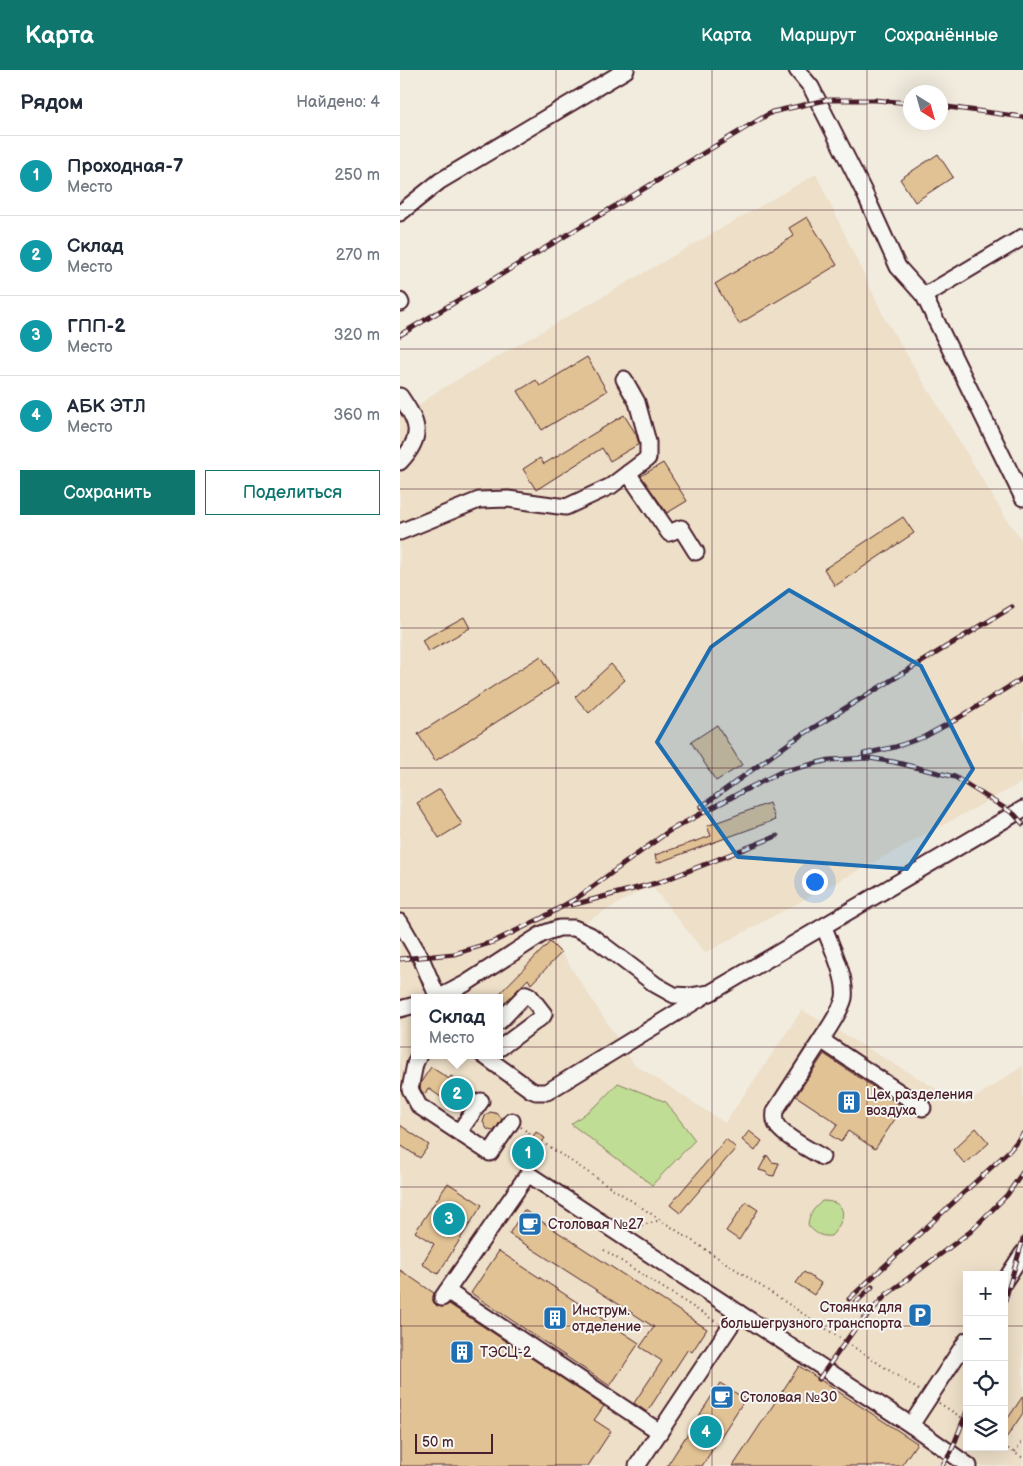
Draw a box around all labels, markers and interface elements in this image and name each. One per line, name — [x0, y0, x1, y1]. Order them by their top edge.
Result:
text: Карта — [25, 21, 94, 50]
text: Карта — [701, 25, 752, 46]
text: Маршрут — [780, 25, 856, 46]
text: Сохранённые — [884, 25, 998, 46]
north arrow — [903, 85, 948, 130]
text: Рядом — [20, 90, 83, 115]
text: Найдено: 4 — [296, 93, 380, 112]
text: Проходная-7 — [67, 155, 183, 178]
text: 1 — [33, 166, 39, 185]
text: 250 m — [334, 166, 380, 185]
text: Место — [67, 178, 113, 197]
text: Склад — [67, 235, 123, 258]
text: 2 — [31, 246, 41, 265]
text: 270 m — [336, 246, 380, 265]
text: Место — [67, 258, 113, 277]
text: ГПП-2 — [67, 315, 126, 338]
text: 3 — [31, 326, 41, 345]
text: 320 m — [334, 326, 380, 345]
text: Место — [67, 338, 113, 357]
text: АБК ЭТЛ — [67, 395, 146, 418]
text: 4 — [31, 406, 41, 425]
text: 360 m — [333, 406, 380, 425]
text: Место — [67, 418, 113, 437]
button: Сохранить — [20, 470, 195, 515]
button: Поделиться — [205, 470, 380, 515]
your location — [802, 869, 828, 895]
popup — [411, 994, 503, 1059]
text: Склад — [429, 1006, 485, 1029]
text: Место — [429, 1029, 474, 1048]
pin: 2 — [441, 1075, 473, 1113]
place label: Цех разделения воздуха — [866, 1086, 973, 1119]
building icon: Цех разделения воздуха — [836, 1089, 862, 1115]
pin: 1 — [512, 1134, 544, 1172]
pin: 3 — [433, 1200, 465, 1238]
cafe icon: Столовая №27 — [517, 1211, 543, 1237]
place label: Столовая №27 — [548, 1216, 644, 1233]
map controls — [963, 1271, 1008, 1451]
button: + — [963, 1271, 1008, 1316]
place label: Стоянка для большегрузного транспорта — [721, 1299, 903, 1332]
place label: Инструм. отделение — [572, 1302, 641, 1335]
parking icon: Стоянка для большегрузного транспорта — [907, 1302, 933, 1328]
building icon: Инструм. отделение — [542, 1305, 568, 1331]
button: − — [963, 1316, 1008, 1361]
building icon: ТЭСЦ-2 — [449, 1339, 475, 1365]
place label: ТЭСЦ-2 — [480, 1344, 532, 1361]
button: locate — [963, 1361, 1008, 1406]
cafe icon: Столовая №30 — [709, 1384, 735, 1410]
place label: Столовая №30 — [740, 1389, 837, 1406]
button: layers — [963, 1406, 1008, 1451]
pin: 4 — [690, 1413, 722, 1451]
scale bar — [415, 1431, 492, 1454]
text: 50 m — [422, 1434, 454, 1451]

